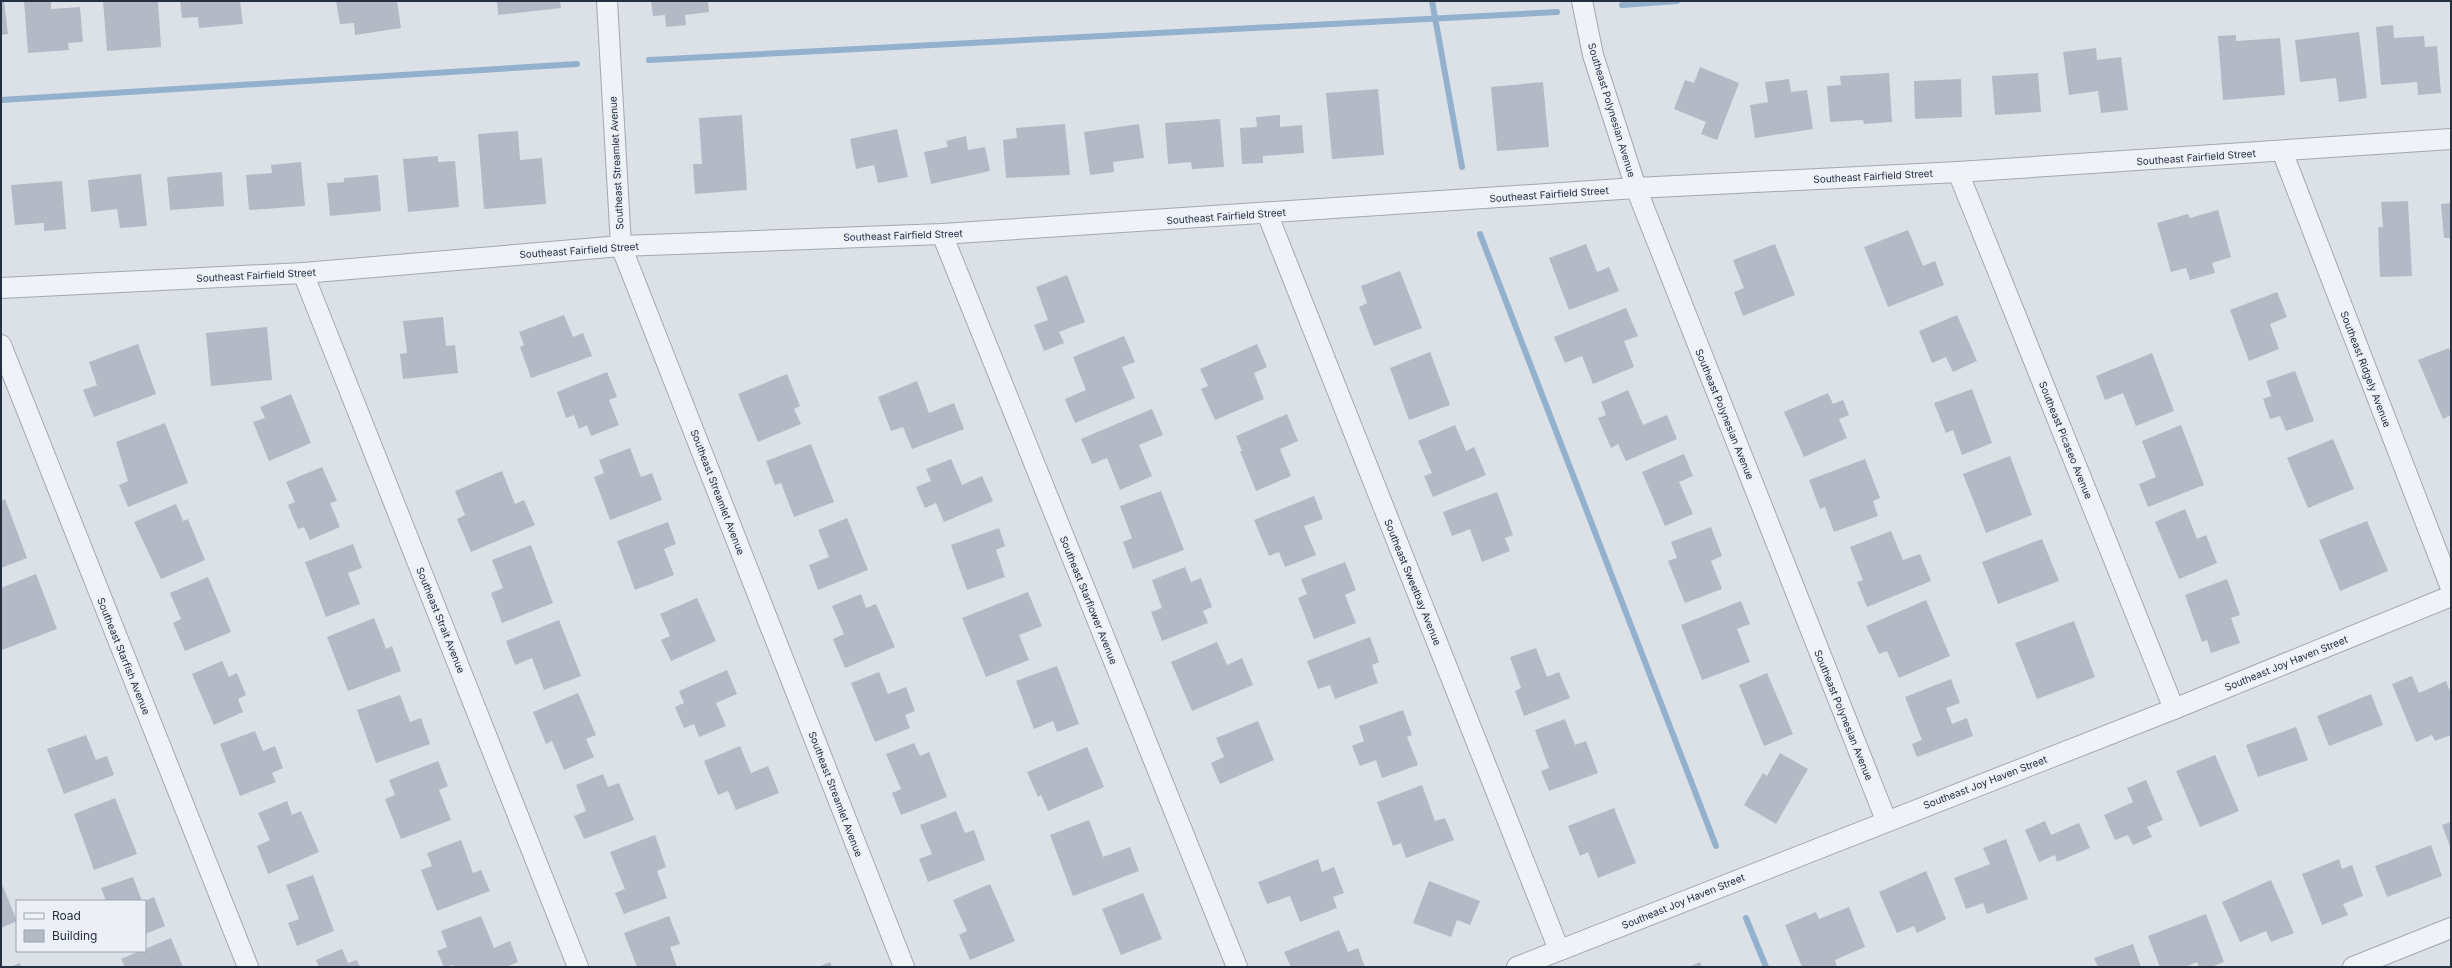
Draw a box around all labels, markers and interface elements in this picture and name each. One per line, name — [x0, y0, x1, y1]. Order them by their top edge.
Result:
street label: Southeast Polynesian Avenue — [1586, 41, 1638, 179]
street label: Southeast Streamlet Avenue — [607, 96, 625, 230]
street label: Southeast Fairfield Street — [2136, 147, 2257, 167]
street label: Southeast Fairfield Street — [1813, 167, 1934, 185]
street label: Southeast Fairfield Street — [1489, 184, 1610, 204]
street label: Southeast Fairfield Street — [1166, 206, 1287, 226]
street label: Southeast Fairfield Street — [843, 227, 964, 243]
street label: Southeast Fairfield Street — [519, 240, 640, 260]
street label: Southeast Fairfield Street — [196, 266, 317, 284]
street label: Southeast Ridgely Avenue — [2338, 309, 2394, 429]
street label: Southeast Polynesian Avenue — [1693, 347, 1757, 481]
street label: Southeast Picaseo Avenue — [2037, 379, 2095, 501]
street label: Southeast Streamlet Avenue — [688, 428, 748, 557]
street label: Southeast Sweetbay Avenue — [1382, 517, 1444, 647]
street label: Southeast Starflower Avenue — [1058, 534, 1120, 666]
street label: Southeast Strait Avenue — [414, 565, 468, 675]
street label: Southeast Starfish Avenue — [95, 596, 153, 716]
street label: Southeast Joy Haven Street — [2223, 633, 2350, 693]
street label: Southeast Polynesian Avenue — [1812, 648, 1876, 782]
street label: Southeast Streamlet Avenue — [806, 730, 866, 859]
street label: Southeast Joy Haven Street — [1921, 753, 2049, 811]
street label: Southeast Joy Haven Street — [1620, 871, 1747, 931]
legend — [16, 900, 146, 952]
text: Road — [52, 908, 81, 923]
text: Building — [52, 928, 97, 943]

